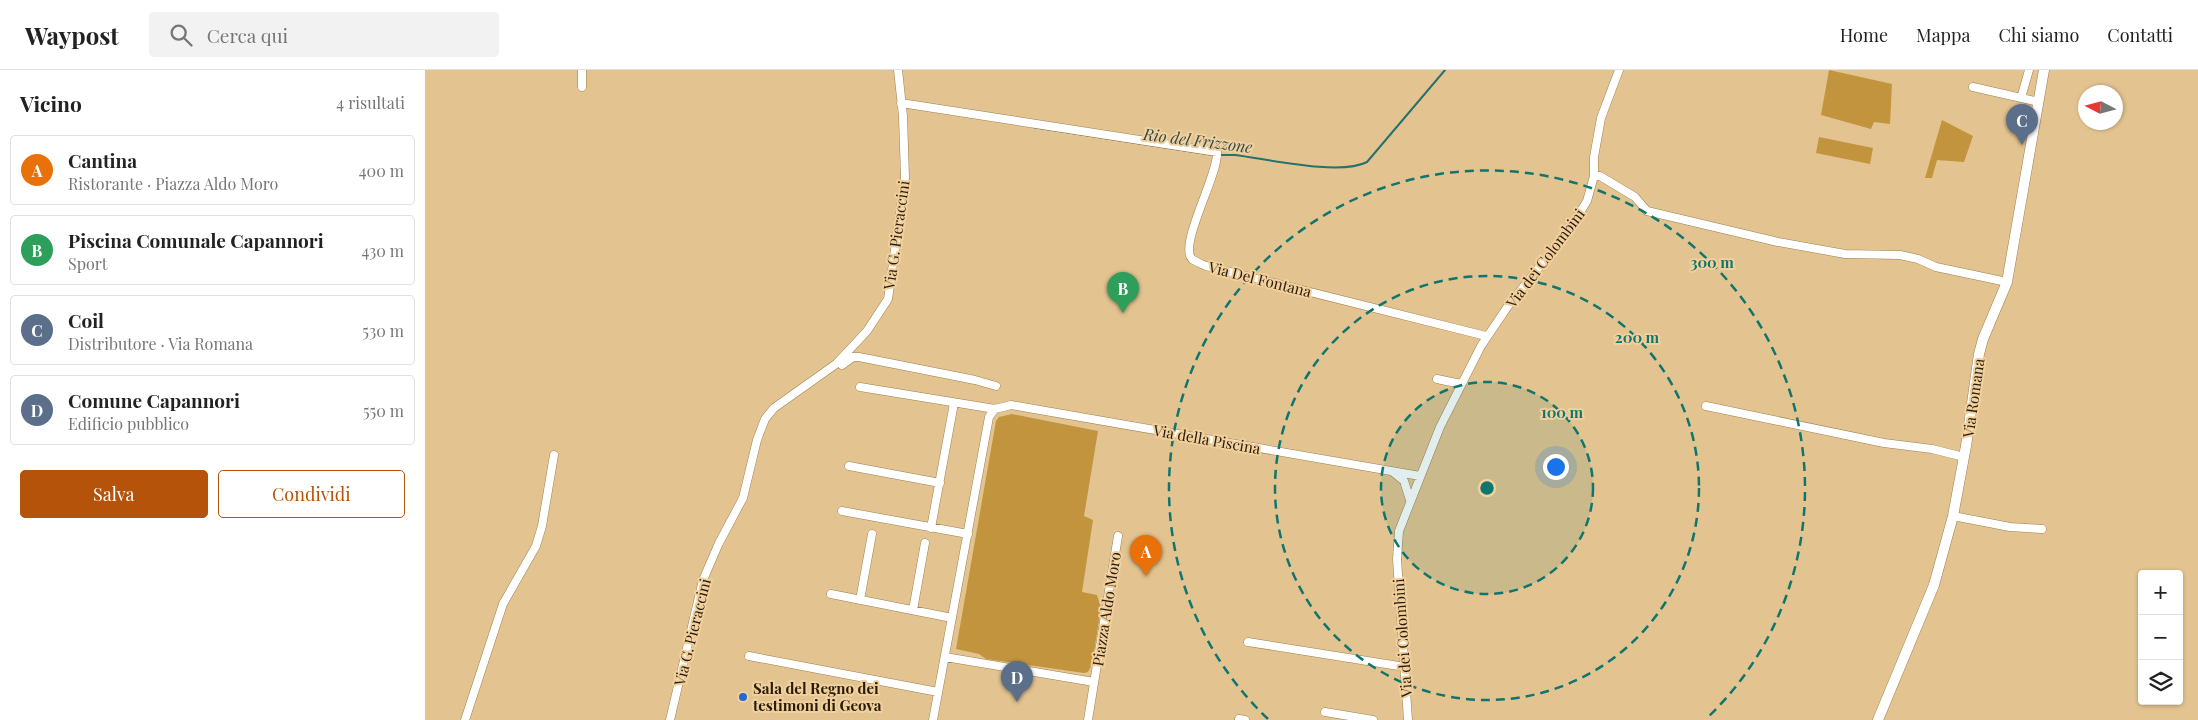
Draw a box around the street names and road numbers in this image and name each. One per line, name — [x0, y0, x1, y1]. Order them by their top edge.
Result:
street label: Via G. Pieraccini — [878, 179, 914, 292]
street label: Via dei Colombini — [1501, 204, 1589, 312]
street label: Via Del Fontana — [1205, 256, 1314, 302]
street label: Via Romana — [1957, 357, 1989, 440]
street label: Via della Piscina — [1151, 420, 1263, 458]
street label: Piazza Aldo Moro — [1087, 550, 1125, 668]
street label: Via G. Pieraccini — [669, 576, 715, 689]
street label: Via dei Colombini — [1388, 577, 1416, 699]

